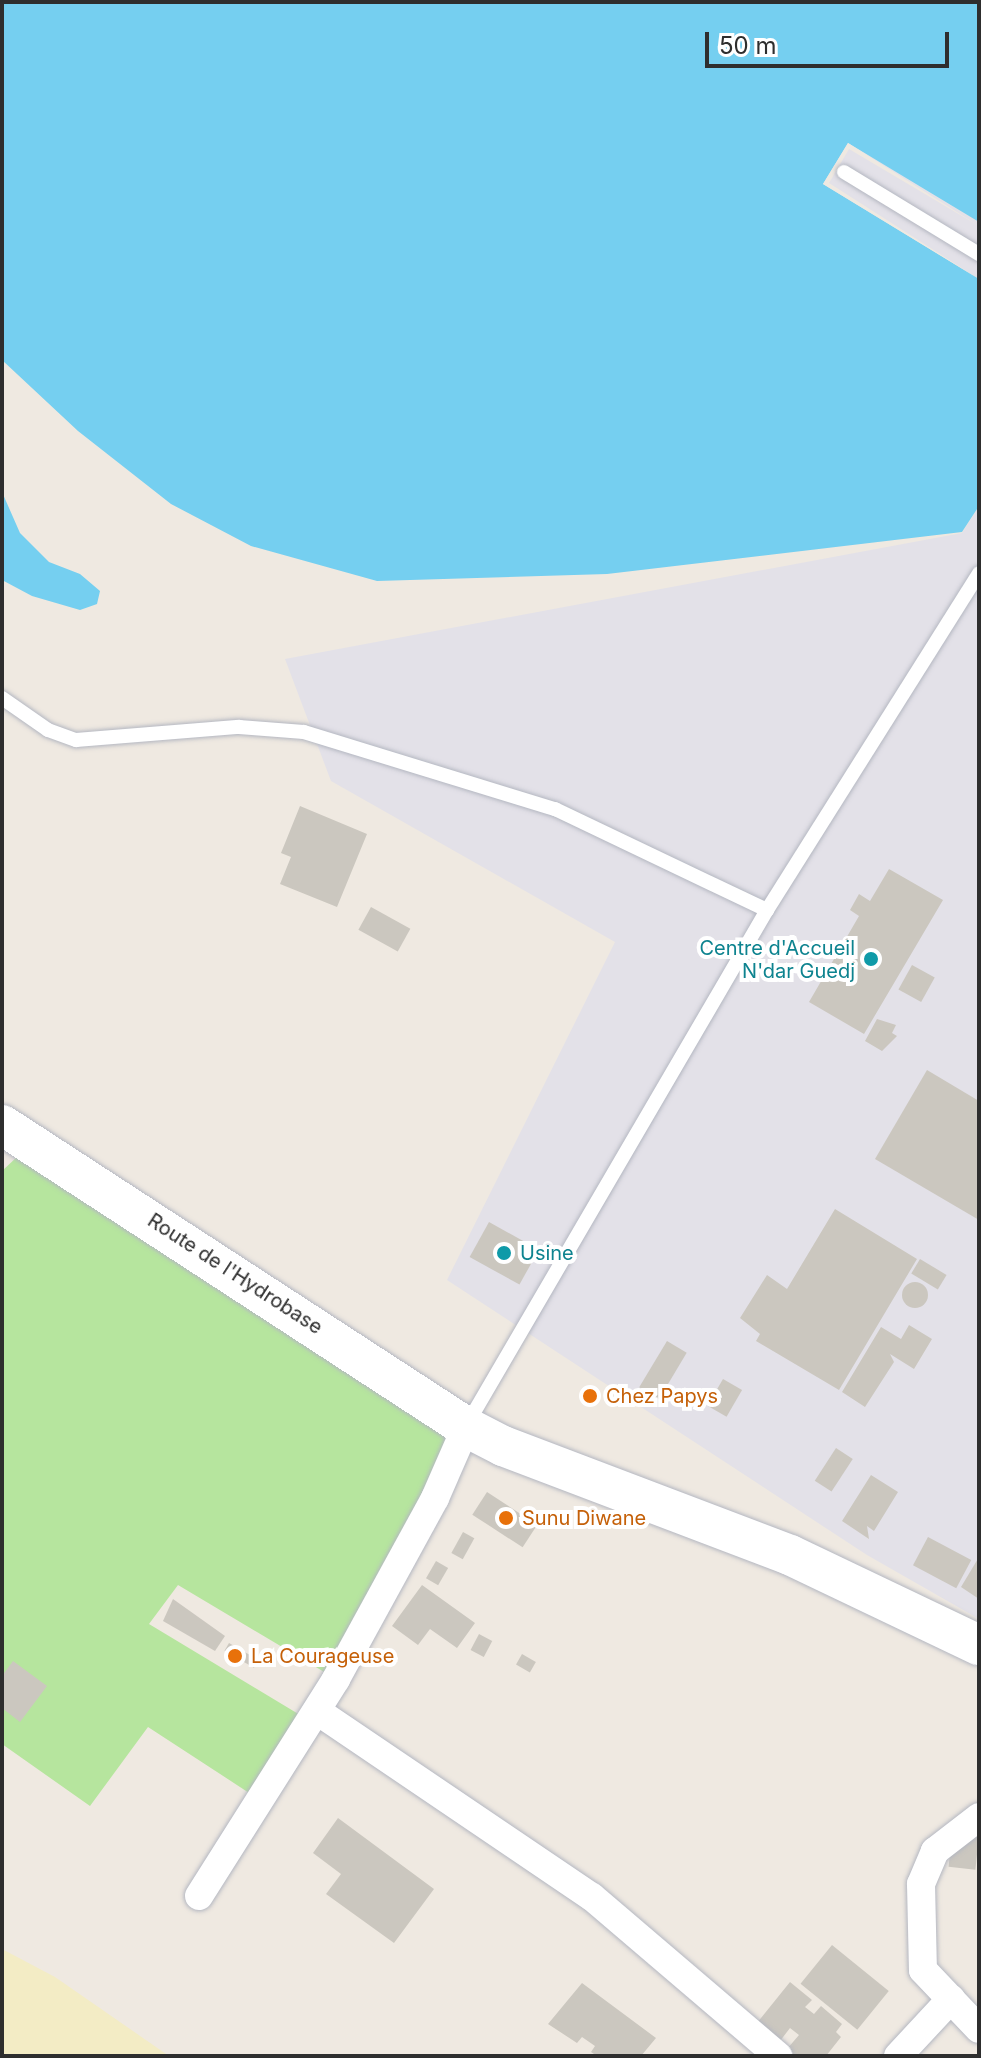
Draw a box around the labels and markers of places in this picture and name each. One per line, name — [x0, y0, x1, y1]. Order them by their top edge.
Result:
place label: Centre d'Accueil N'dar Guedj — [699, 936, 855, 983]
marker: Centre d'Accueil N'dar Guedj — [862, 950, 880, 968]
place label: Usine — [520, 1241, 574, 1265]
marker: Usine — [495, 1244, 513, 1262]
place label: Chez Papys — [606, 1384, 718, 1408]
marker: Chez Papys — [581, 1387, 599, 1405]
place label: Sunu Diwane — [522, 1506, 646, 1530]
marker: Sunu Diwane — [497, 1509, 515, 1527]
place label: La Courageuse — [251, 1644, 394, 1668]
marker: La Courageuse — [226, 1647, 244, 1665]

